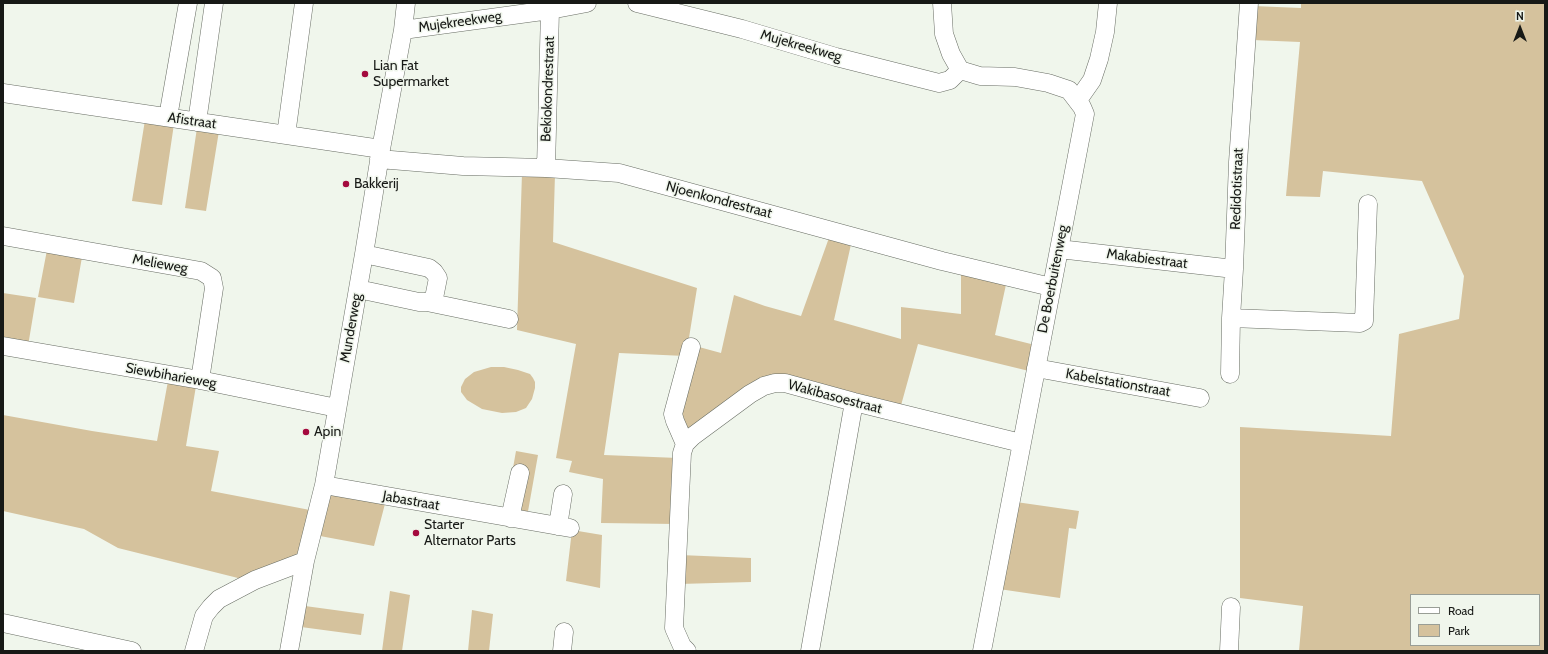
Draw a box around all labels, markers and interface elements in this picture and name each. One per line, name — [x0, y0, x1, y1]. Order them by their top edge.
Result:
street label: Mujekreekweg — [417, 8, 503, 36]
north arrow — [1500, 8, 1540, 48]
text: N — [1516, 9, 1524, 23]
street label: Mujekreekweg — [758, 26, 844, 66]
street label: Bekiokondrestraat — [538, 36, 558, 142]
place label: Lian Fat Supermarket — [373, 58, 449, 90]
marker: Lian Fat Supermarket — [360, 69, 370, 79]
street label: Afistraat — [167, 109, 217, 133]
street label: Redidotistraat — [1227, 148, 1247, 230]
place label: Bakkerij — [354, 176, 399, 192]
street label: Njoenkondrestraat — [664, 178, 774, 222]
marker: Bakkerij — [341, 179, 351, 189]
street label: De Boerbuitenweg — [1034, 223, 1072, 335]
street label: Makabiestraat — [1105, 246, 1189, 272]
street label: Melieweg — [131, 251, 189, 277]
street label: Munderweg — [337, 292, 365, 364]
street label: Siewbiharieweg — [124, 360, 218, 392]
street label: Kabelstationstraat — [1064, 366, 1172, 400]
street label: Wakibasoestraat — [786, 376, 884, 418]
place label: Apin — [314, 424, 341, 440]
marker: Apin — [301, 427, 311, 437]
street label: Jabastraat — [381, 488, 441, 514]
place label: Starter Alternator Parts — [424, 517, 516, 550]
marker: Starter Alternator Parts — [411, 528, 421, 538]
legend — [1410, 594, 1540, 646]
text: Road — [1448, 603, 1474, 618]
text: Park — [1448, 623, 1470, 638]

